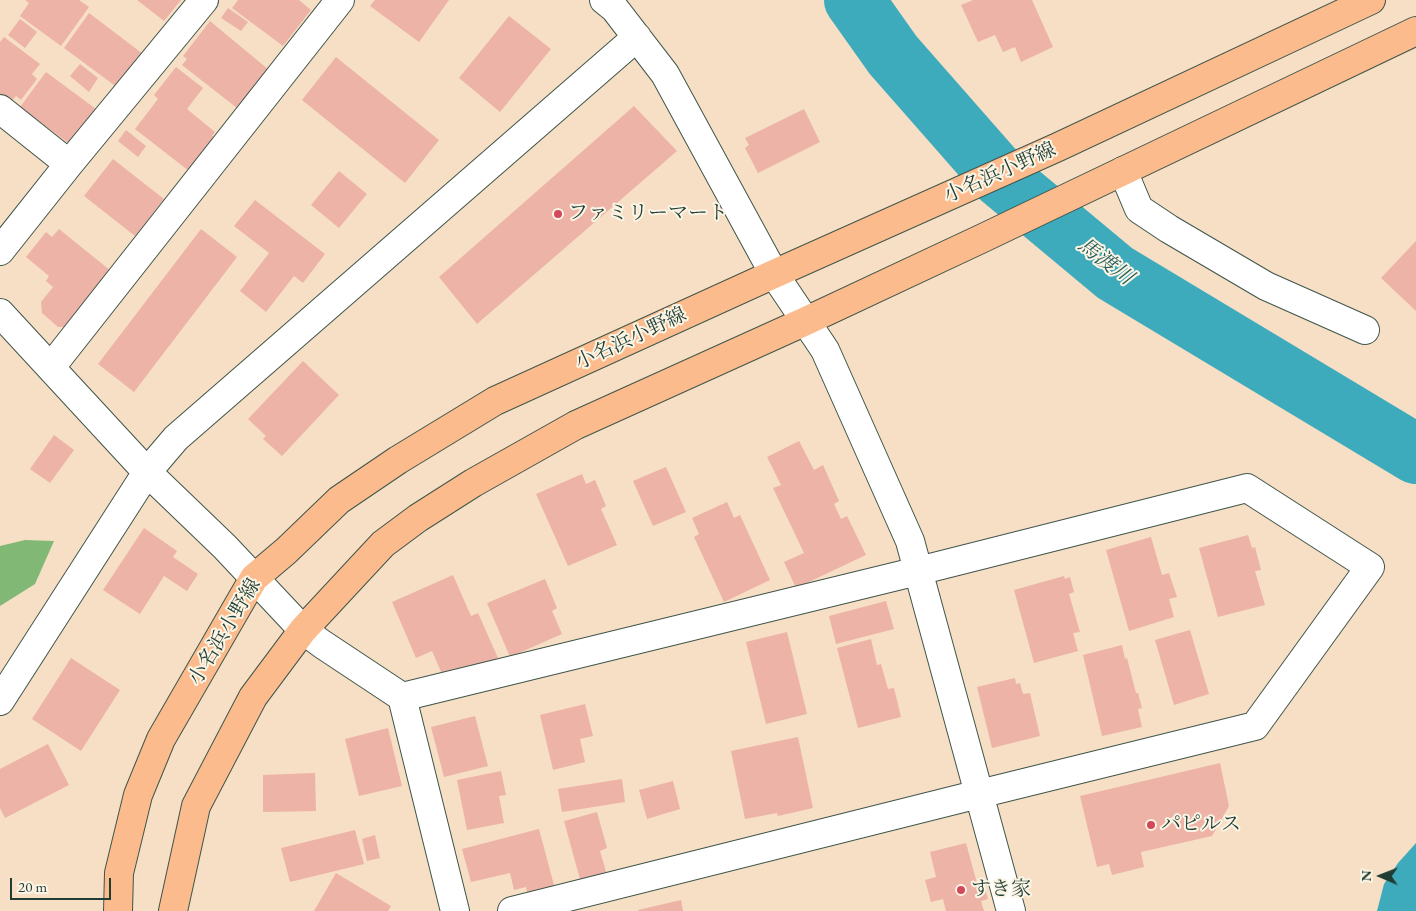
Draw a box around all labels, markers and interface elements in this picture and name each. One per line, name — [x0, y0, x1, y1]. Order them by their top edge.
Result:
street label: 小名浜小野線 — [940, 138, 1060, 208]
place label: ファミリーマート — [568, 202, 728, 226]
marker: ファミリーマート — [552, 208, 564, 220]
water label: 馬渡川 — [1072, 233, 1138, 291]
street label: 小名浜小野線 — [572, 303, 690, 375]
street label: 小名浜小野線 — [184, 574, 266, 690]
place label: パピルス — [1161, 813, 1241, 837]
marker: パピルス — [1145, 819, 1157, 831]
north arrow — [1356, 851, 1406, 901]
scale bar — [12, 868, 114, 900]
text: N — [1357, 870, 1375, 882]
text: 20 m — [18, 877, 47, 896]
place label: すき家 — [971, 878, 1031, 902]
marker: すき家 — [955, 884, 967, 896]

